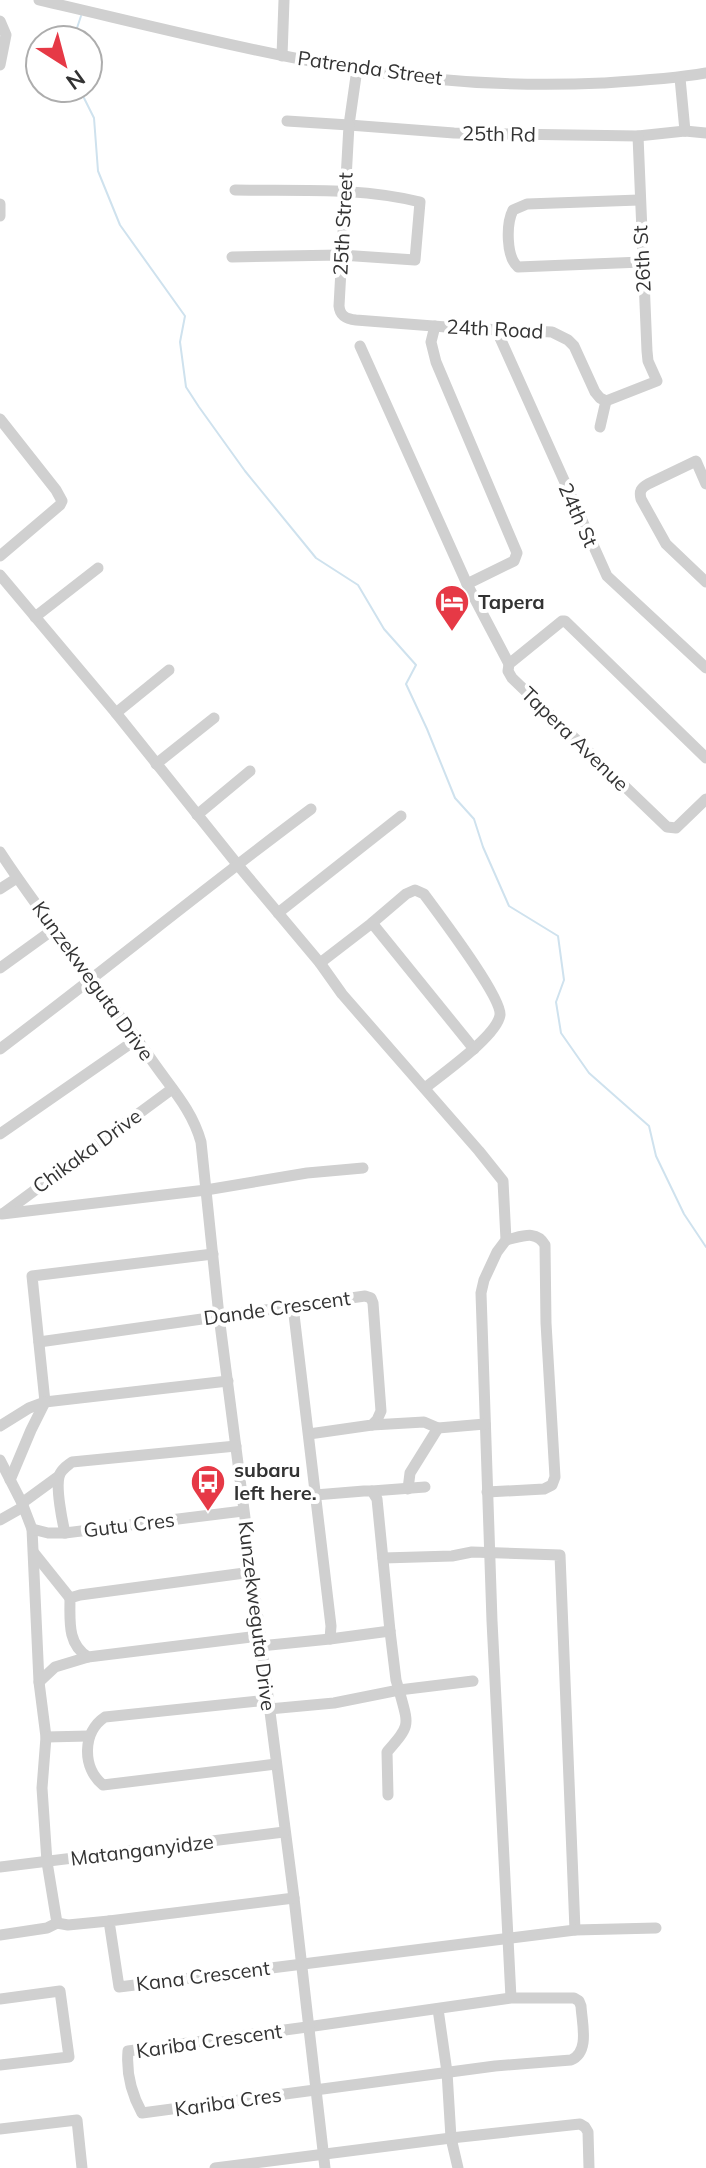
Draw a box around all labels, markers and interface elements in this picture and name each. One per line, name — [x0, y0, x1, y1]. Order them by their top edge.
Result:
north arrow — [24, 24, 104, 104]
street label: Patrenda Street — [296, 45, 444, 90]
text: N — [61, 64, 91, 96]
street label: 25th Rd — [462, 120, 536, 147]
street label: 25th Street — [327, 172, 358, 276]
street label: 26th St — [627, 225, 656, 293]
street label: 24th Road — [446, 313, 544, 344]
street label: 24th St — [553, 479, 604, 551]
hotel icon: Tapera — [433, 583, 471, 633]
place label: Tapera — [478, 589, 545, 614]
street label: Tapera Avenue — [516, 681, 634, 796]
street label: Kunzekweguta Drive — [27, 896, 160, 1065]
street label: Chikaka Drive — [28, 1103, 146, 1198]
street label: Dande Crescent — [202, 1285, 352, 1330]
place label: subaru left here. — [234, 1457, 317, 1505]
bus stop icon: subaru left here. — [189, 1463, 227, 1513]
street label: Gutu Cres — [82, 1507, 176, 1542]
street label: Kunzekweguta Drive — [233, 1520, 282, 1712]
street label: Matanganyidze — [69, 1828, 215, 1871]
street label: Kana Crescent — [135, 1955, 271, 1996]
street label: Kariba Crescent — [134, 2018, 283, 2063]
street label: Kariba Cres — [173, 2082, 283, 2121]

